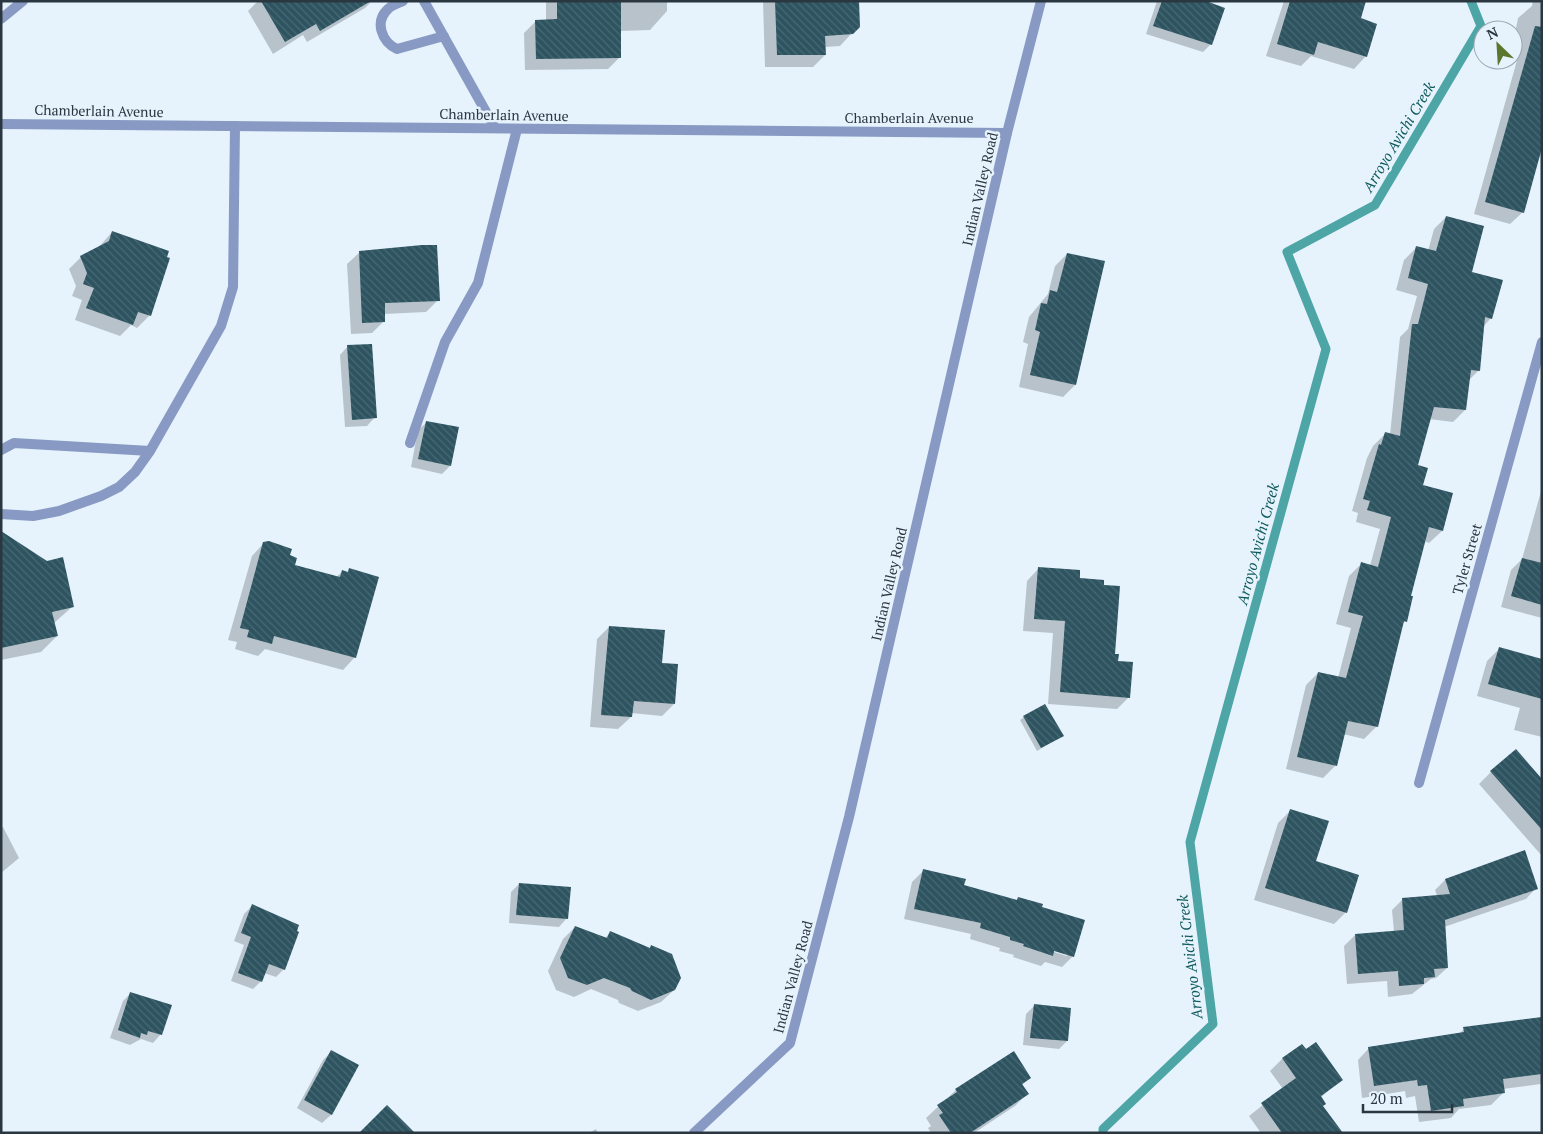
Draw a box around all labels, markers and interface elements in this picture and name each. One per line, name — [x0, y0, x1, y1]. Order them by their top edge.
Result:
north arrow — [1473, 20, 1523, 70]
text: N — [1483, 22, 1501, 44]
water label: Arroyo Avichi Creek — [1357, 77, 1439, 196]
street label: Chamberlain Avenue — [34, 100, 164, 121]
street label: Chamberlain Avenue — [439, 104, 569, 125]
street label: Chamberlain Avenue — [844, 108, 974, 127]
street label: Indian Valley Road — [957, 130, 1002, 248]
water label: Arroyo Avichi Creek — [1231, 480, 1283, 608]
street label: Tyler Street — [1447, 520, 1486, 597]
street label: Indian Valley Road — [866, 525, 911, 643]
water label: Arroyo Avichi Creek — [1171, 893, 1207, 1021]
street label: Indian Valley Road — [768, 918, 817, 1035]
scale bar — [1363, 1082, 1452, 1114]
text: 20 m — [1370, 1088, 1403, 1108]

